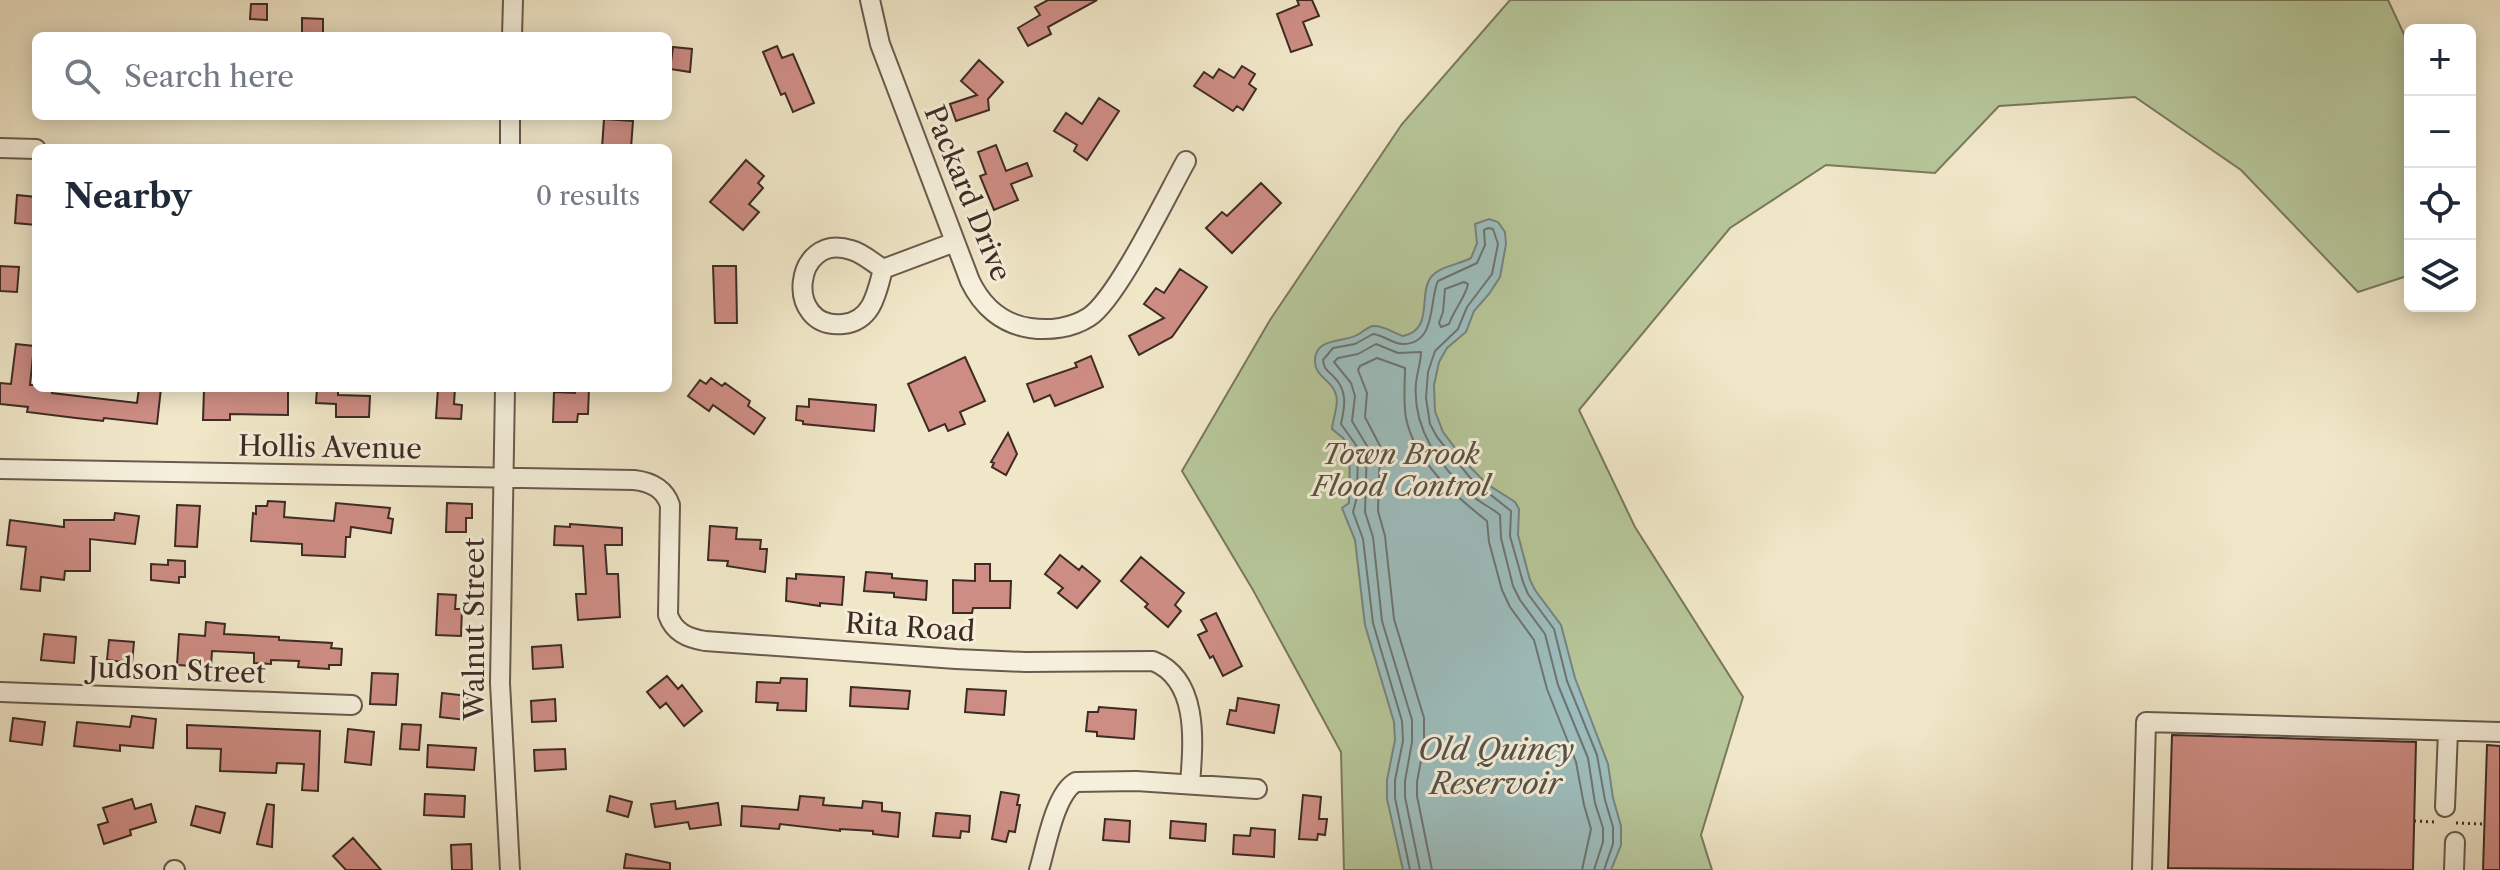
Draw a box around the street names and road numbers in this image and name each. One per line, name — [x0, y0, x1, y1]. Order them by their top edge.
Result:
street label: Packard Drive — [917, 100, 1019, 286]
street label: Hollis Avenue — [238, 428, 422, 466]
street label: Walnut Street — [457, 538, 491, 721]
street label: Rita Road — [844, 606, 976, 648]
street label: Judson Street — [84, 650, 266, 690]

